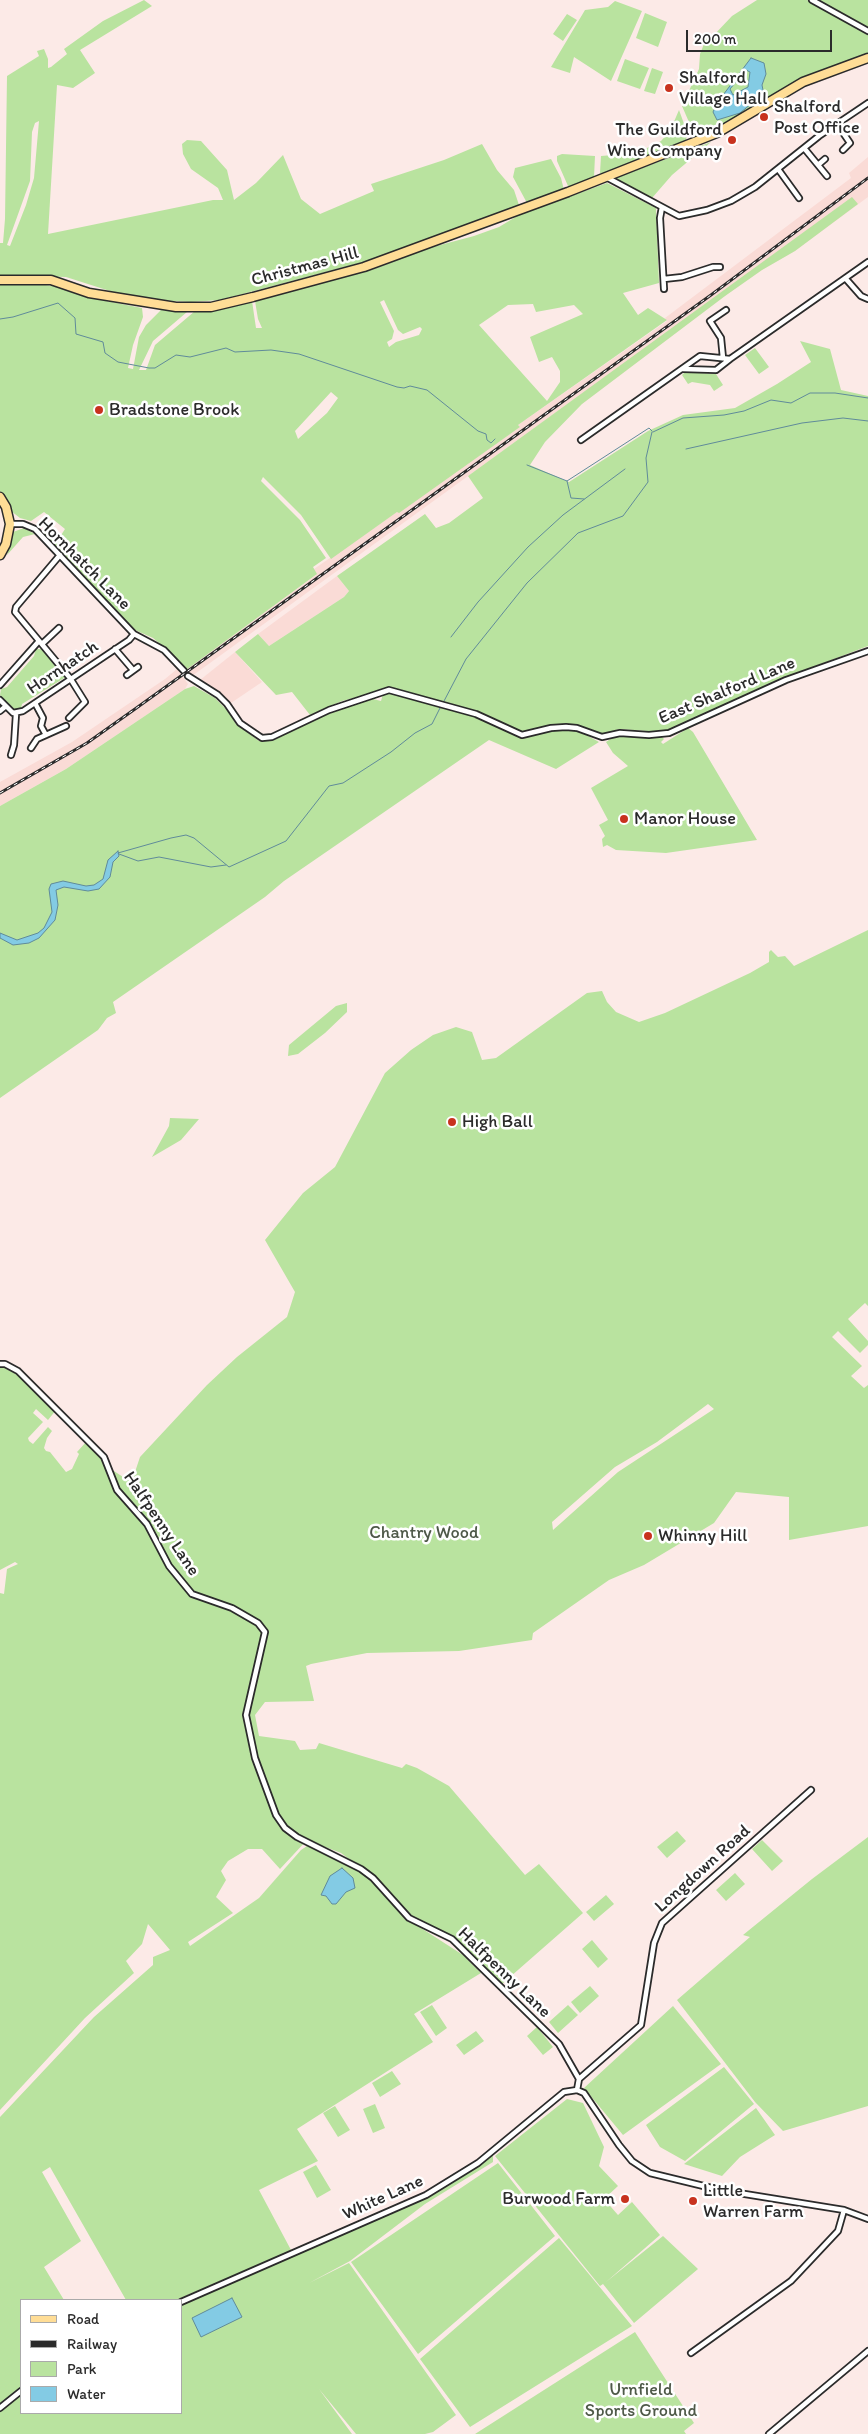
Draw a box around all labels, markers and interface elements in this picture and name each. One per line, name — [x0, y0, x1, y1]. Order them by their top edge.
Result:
scale bar — [688, 20, 834, 52]
text: 200 m — [694, 30, 736, 48]
place label: Shalford Village Hall — [679, 67, 767, 110]
marker: Shalford Village Hall — [663, 82, 675, 94]
place label: Shalford Post Office — [774, 96, 860, 138]
marker: Shalford Post Office — [758, 111, 770, 123]
place label: The Guildford Wine Company — [607, 119, 722, 162]
marker: The Guildford Wine Company — [726, 134, 738, 146]
street label: Christmas Hill — [249, 242, 361, 292]
place label: Bradstone Brook — [109, 399, 239, 421]
marker: Bradstone Brook — [93, 404, 105, 416]
street label: Hornhatch Lane — [33, 513, 135, 615]
street label: Hornhatch — [23, 636, 103, 700]
street label: East Shalford Lane — [655, 652, 799, 730]
place label: Manor House — [634, 808, 736, 830]
marker: Manor House — [618, 813, 630, 825]
place label: High Ball — [462, 1111, 533, 1133]
marker: High Ball — [446, 1116, 458, 1128]
street label: Halfpenny Lane — [118, 1468, 204, 1580]
park label: Chantry Wood — [369, 1522, 479, 1544]
place label: Whinny Hill — [658, 1525, 747, 1547]
marker: Whinny Hill — [642, 1530, 654, 1542]
street label: Longdown Road — [651, 1820, 755, 1918]
street label: Halfpenny Lane — [453, 1923, 555, 2023]
street label: White Lane — [339, 2171, 427, 2225]
place label: Little Warren Farm — [703, 2180, 803, 2222]
place label: Burwood Farm — [502, 2188, 615, 2210]
marker: Burwood Farm — [619, 2193, 631, 2205]
marker: Little Warren Farm — [687, 2195, 699, 2207]
legend — [20, 2299, 182, 2414]
text: Road — [67, 2310, 99, 2328]
text: Railway — [67, 2335, 117, 2353]
text: Park — [67, 2360, 97, 2378]
park label: Urnfield Sports Ground — [585, 2379, 697, 2422]
text: Water — [67, 2385, 105, 2403]

